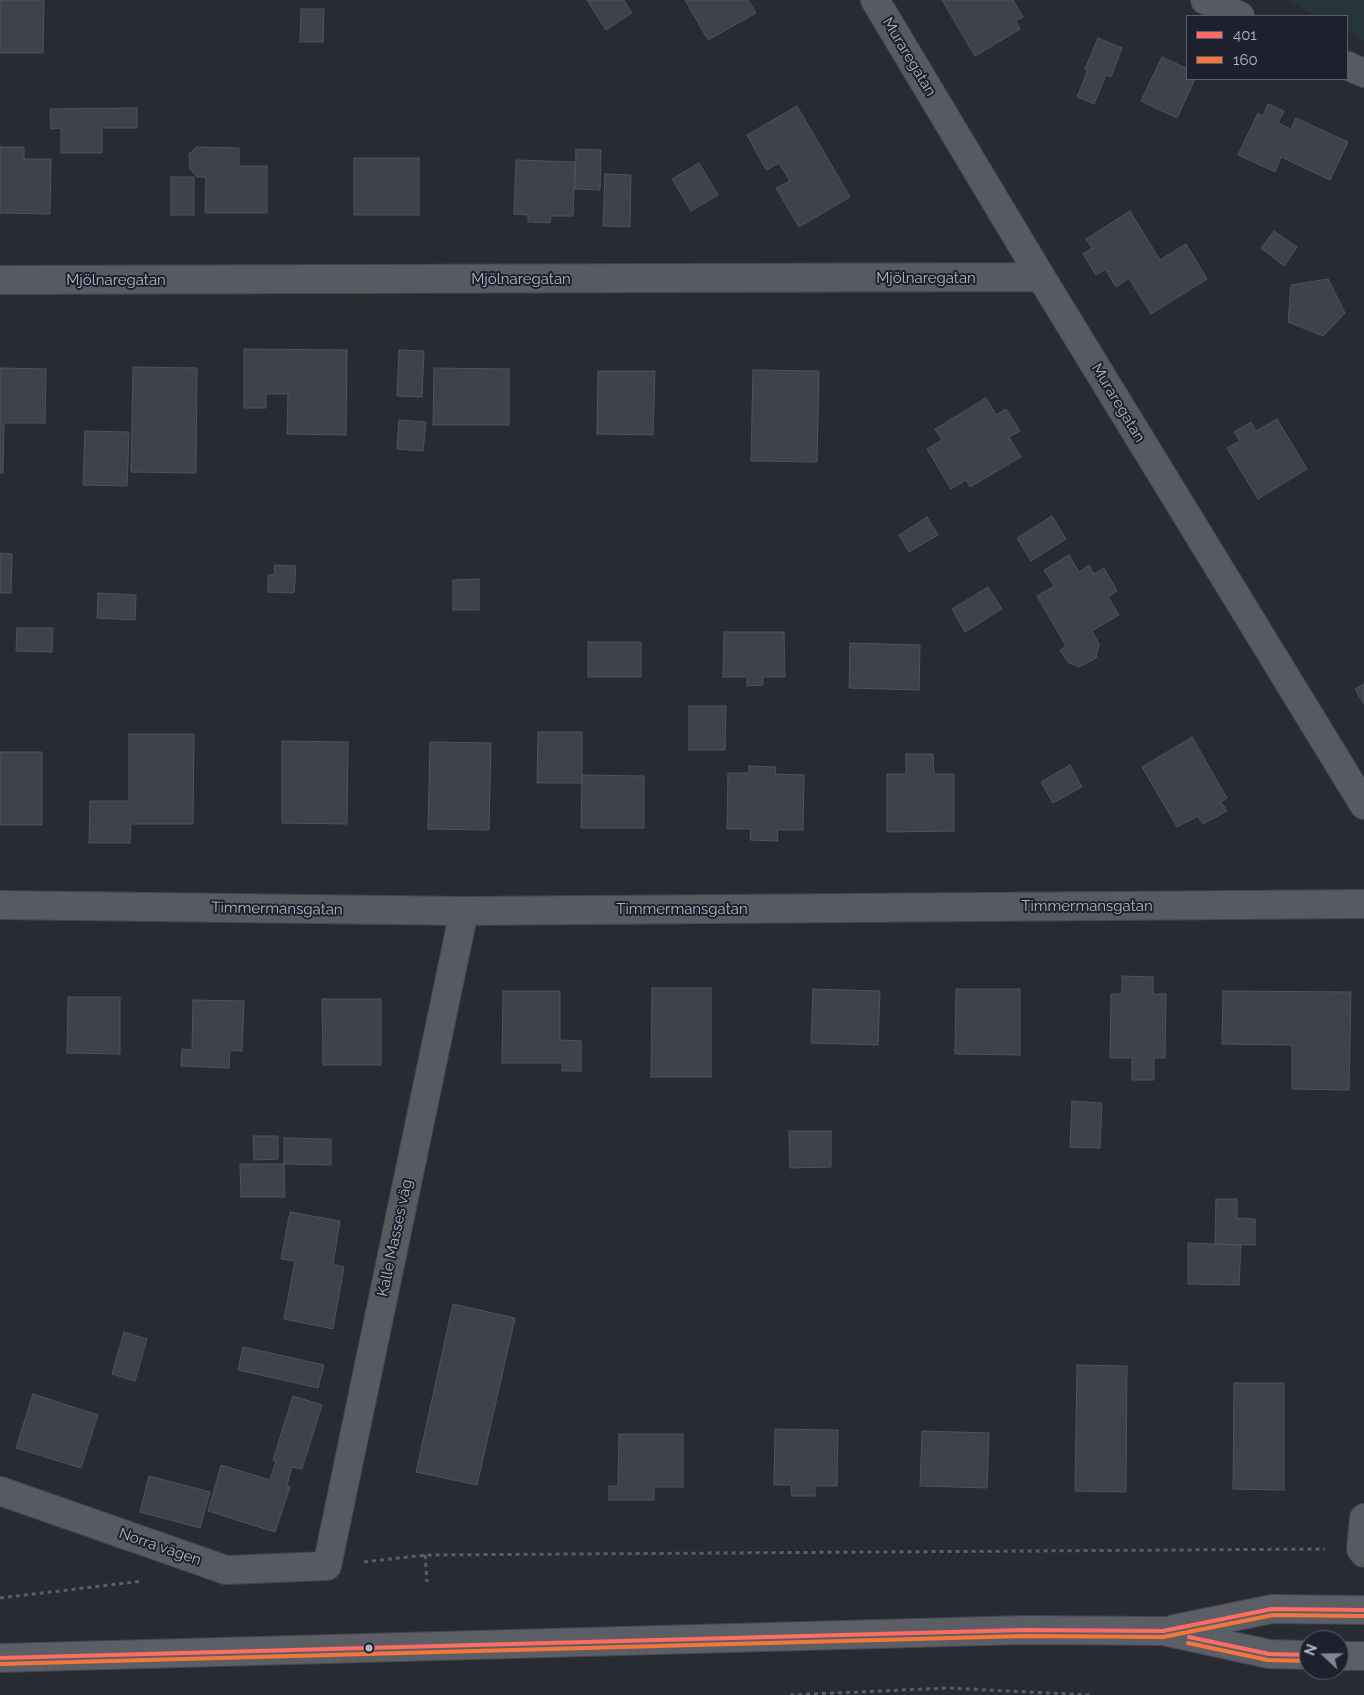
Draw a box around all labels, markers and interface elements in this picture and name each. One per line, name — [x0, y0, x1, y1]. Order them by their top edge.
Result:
street label: Muraregatan — [878, 14, 940, 100]
legend — [1186, 15, 1349, 80]
text: 401 — [1233, 26, 1257, 44]
text: 160 — [1233, 51, 1258, 69]
street label: Mjölnaregatan — [876, 269, 976, 287]
street label: Mjölnaregatan — [471, 270, 571, 288]
street label: Mjölnaregatan — [66, 271, 166, 289]
street label: Muraregatan — [1087, 360, 1149, 446]
street label: Timmermansgatan — [1021, 897, 1153, 915]
street label: Timmermansgatan — [211, 899, 343, 919]
street label: Timmermansgatan — [616, 900, 748, 918]
street label: Kalle Masses väg — [374, 1178, 416, 1298]
street label: Norra vägen — [117, 1525, 203, 1569]
north arrow — [1299, 1630, 1349, 1680]
text: N — [1302, 1642, 1320, 1658]
unlabelled marker — [364, 1643, 374, 1653]

